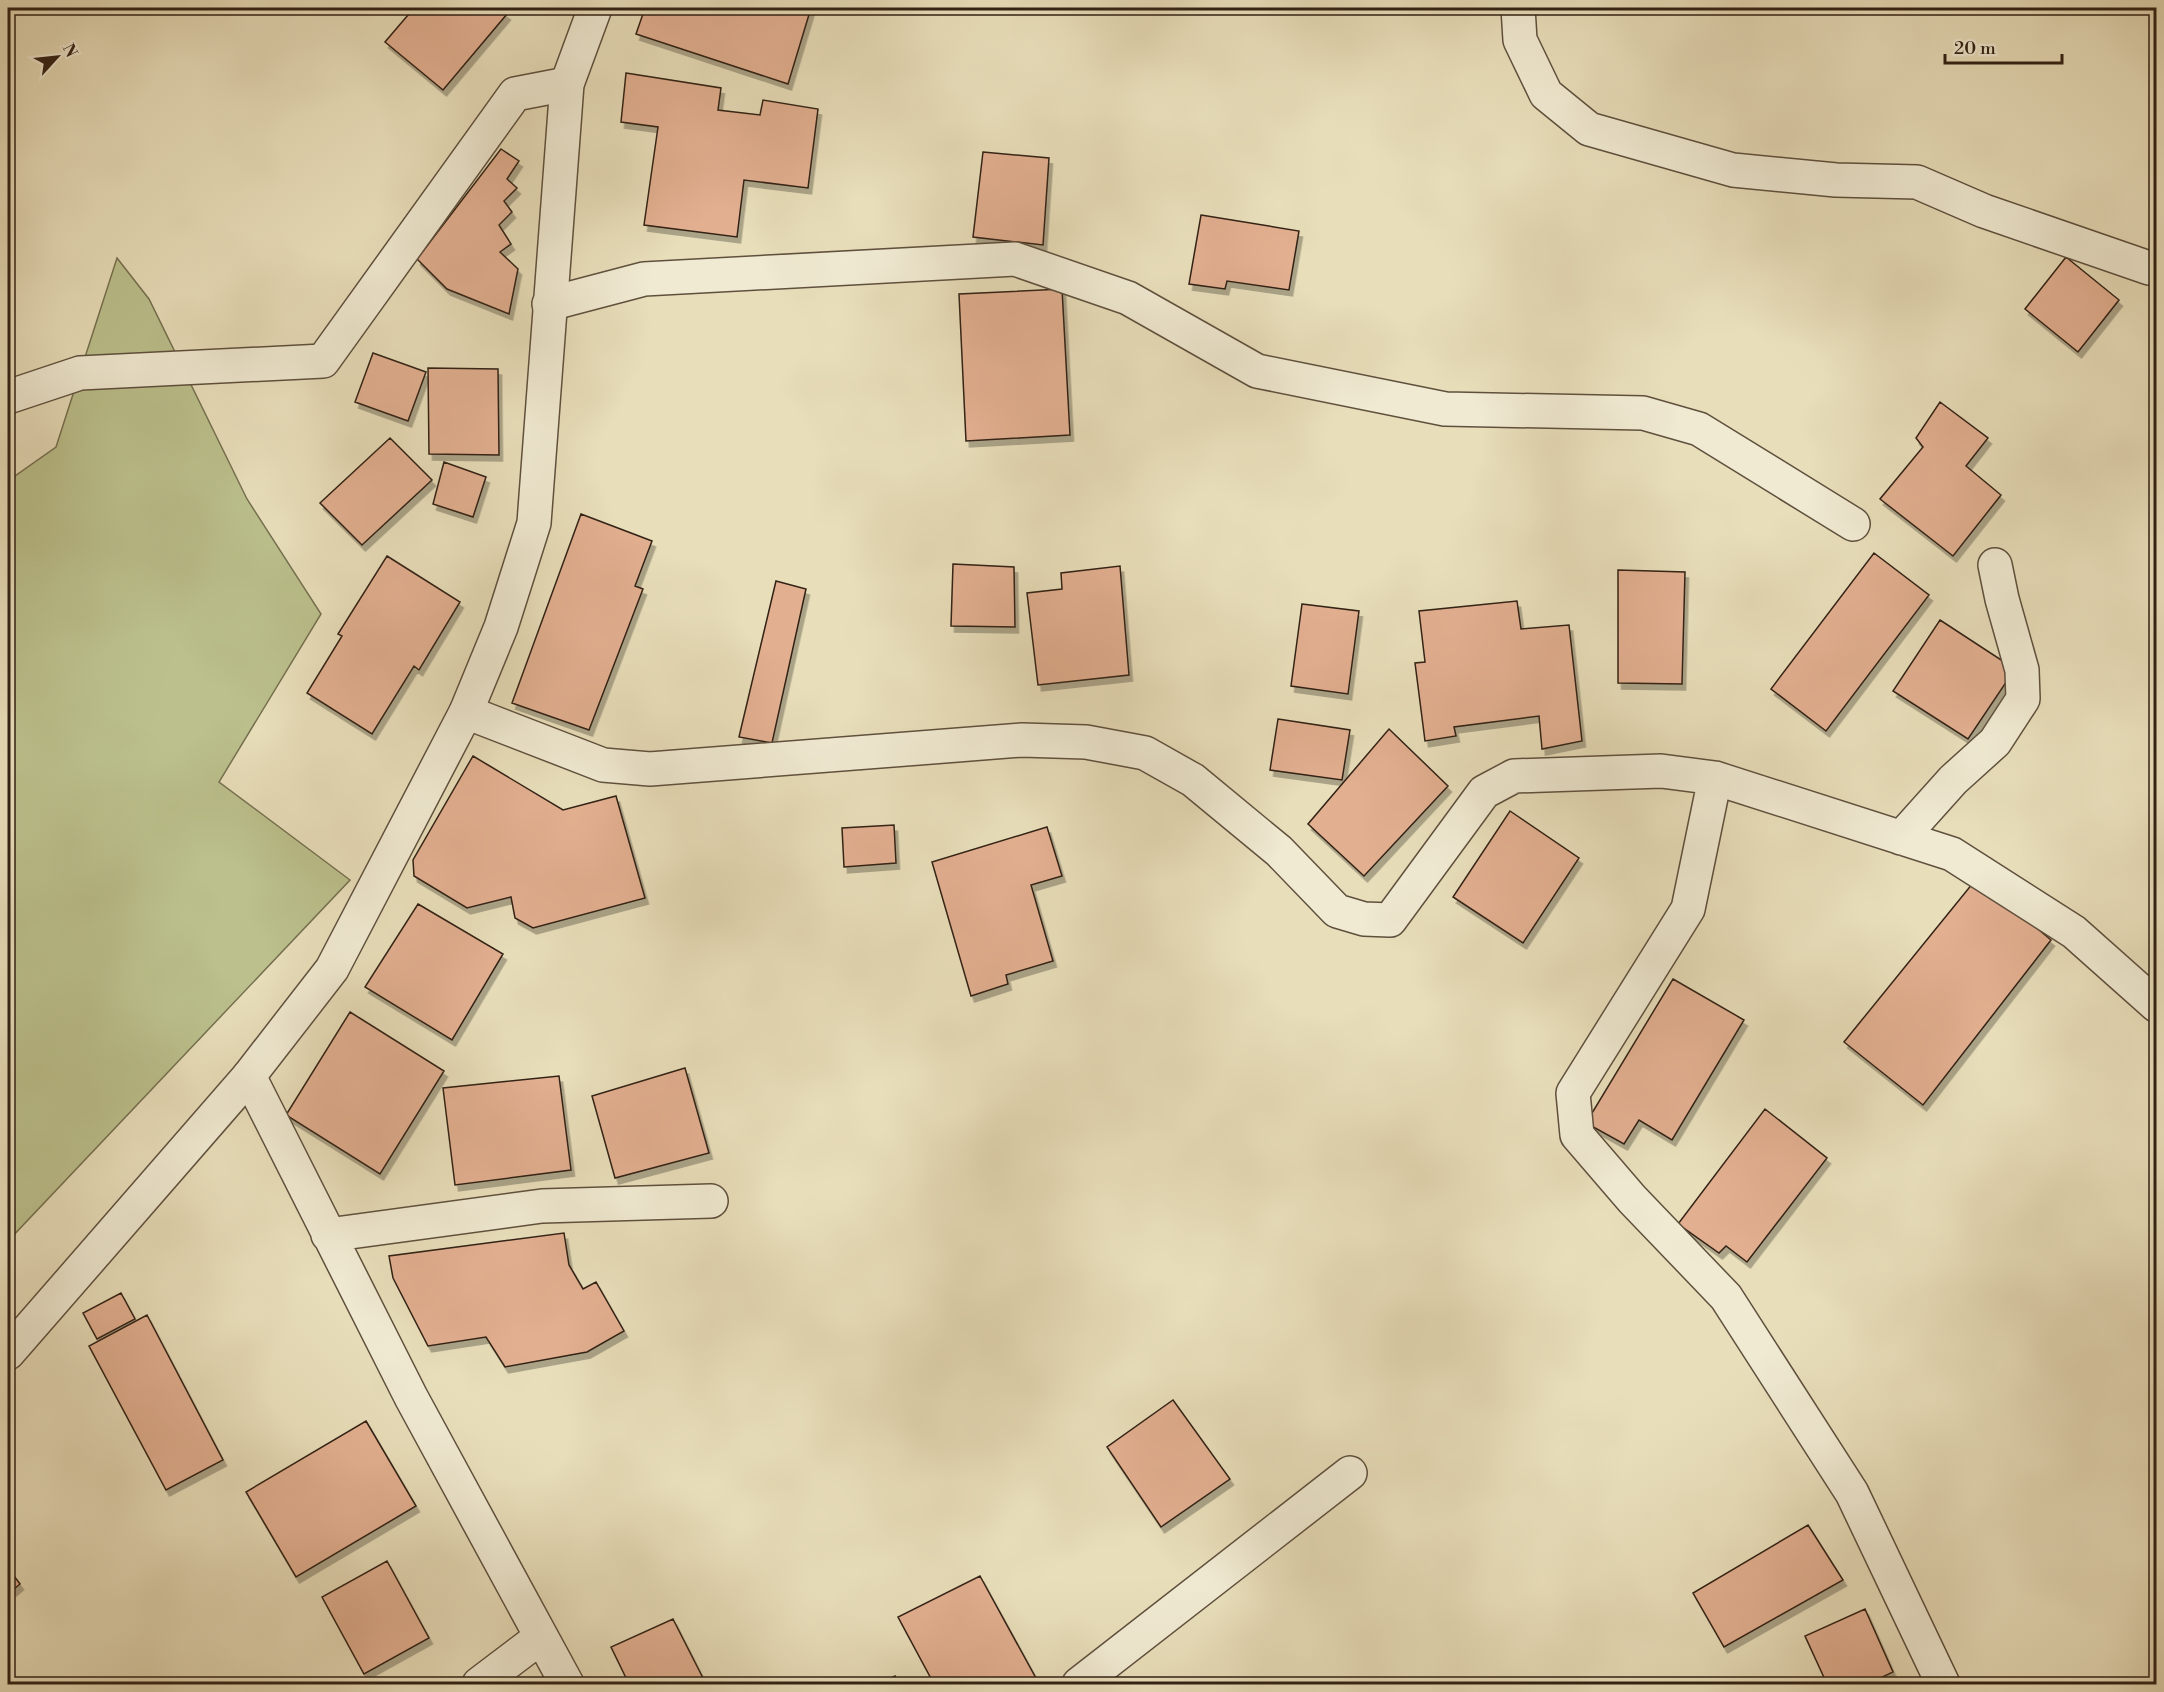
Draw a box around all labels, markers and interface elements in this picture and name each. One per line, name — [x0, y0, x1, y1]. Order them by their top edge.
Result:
north arrow — [27, 27, 87, 87]
scale bar — [1945, 27, 2062, 65]
text: 20 m — [1954, 37, 1996, 60]
text: N — [58, 40, 81, 61]

